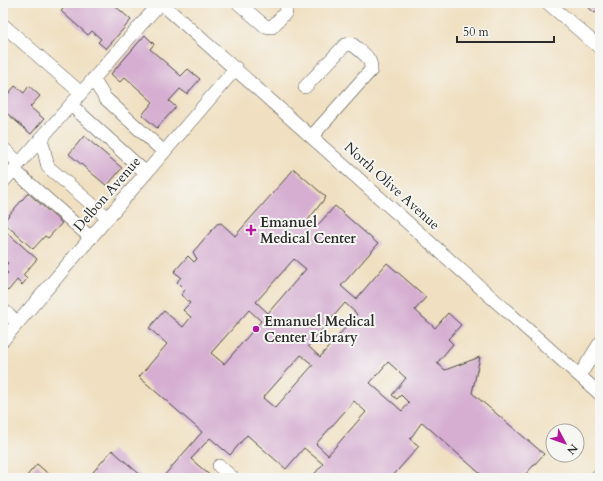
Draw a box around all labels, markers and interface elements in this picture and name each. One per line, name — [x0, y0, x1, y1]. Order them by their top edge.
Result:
scale bar — [457, 18, 554, 44]
text: 50 m — [463, 24, 490, 40]
street label: North Olive Avenue — [340, 138, 444, 234]
street label: Delbon Avenue — [69, 152, 145, 236]
place label: Emanuel Medical Center — [260, 213, 356, 248]
marker: Emanuel Medical Center — [245, 224, 257, 236]
place label: Emanuel Medical Center Library — [264, 312, 374, 347]
marker: Emanuel Medical Center Library — [251, 324, 261, 334]
north arrow — [545, 423, 585, 463]
text: N — [563, 441, 581, 458]

